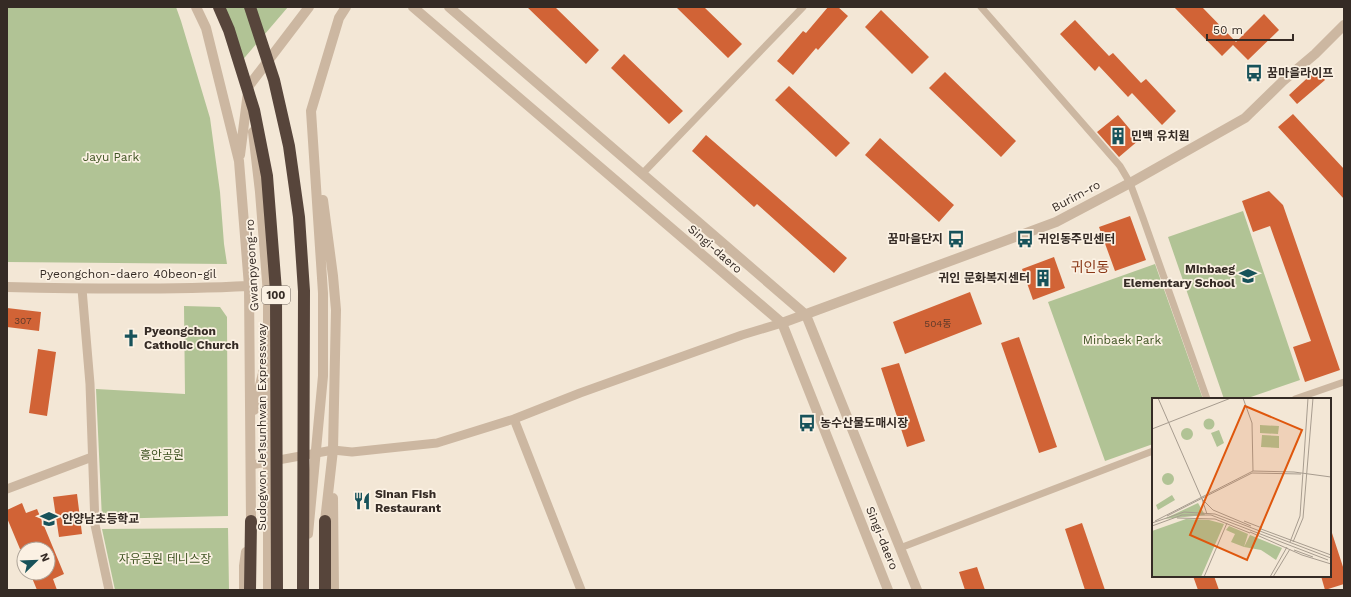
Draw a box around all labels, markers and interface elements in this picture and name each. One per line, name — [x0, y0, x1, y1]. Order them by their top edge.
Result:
scale bar — [1207, 16, 1293, 42]
text: 50 m — [1213, 23, 1243, 37]
bus stop icon: 꿈마을라이프 — [1244, 63, 1264, 83]
place label: 꿈마을라이프 — [1267, 66, 1333, 80]
building icon: 민백 유치원 — [1108, 126, 1128, 146]
place label: 민백 유치원 — [1131, 129, 1190, 143]
park label: Jayu Park — [83, 150, 139, 164]
street label: Burim-ro — [1049, 177, 1103, 215]
street label: Gwanpyeong-ro — [243, 219, 261, 311]
street label: Singi-daero — [685, 222, 745, 276]
bus stop icon: 꿈마을단지 — [946, 229, 966, 249]
bus stop icon: 귀인동주민센터 — [1015, 229, 1035, 249]
place label: 꿈마을단지 — [888, 232, 943, 246]
place label: 귀인동주민센터 — [1038, 232, 1115, 246]
district label: 귀인동 — [1071, 259, 1109, 275]
place label: Minbaeg Elementary School — [1123, 262, 1235, 290]
school or university icon: Minbaeg Elementary School — [1238, 266, 1258, 286]
street label: Pyeongchon-daero 40beon-gil — [40, 267, 217, 281]
building icon: 귀인 문화복지센터 — [1033, 268, 1053, 288]
place label: 귀인 문화복지센터 — [938, 271, 1030, 285]
road number: 100 — [262, 286, 290, 304]
house number: 307 — [14, 315, 32, 326]
house number: 504동 — [924, 318, 952, 329]
street label: Sudogwon Je1sunhwan Expressway — [255, 323, 269, 531]
place label: Pyeongchon Catholic Church — [144, 324, 239, 352]
church icon: Pyeongchon Catholic Church — [121, 328, 141, 348]
park label: Minbaek Park — [1083, 333, 1161, 347]
inset map — [1152, 398, 1331, 577]
bus stop icon: 농수산물도매시장 — [797, 413, 817, 433]
place label: 농수산물도매시장 — [820, 416, 908, 430]
park label: 흥안공원 — [140, 448, 184, 462]
place label: Sinan Fish Restaurant — [375, 487, 442, 515]
restaurant icon: Sinan Fish Restaurant — [352, 491, 372, 511]
street label: Singi-daero — [863, 504, 901, 572]
school or university icon: 안양남초등학교 — [39, 509, 59, 529]
place label: 안양남초등학교 — [62, 512, 139, 526]
north arrow — [16, 541, 56, 581]
text: N — [37, 551, 52, 564]
park label: 자유공원 테니스장 — [119, 552, 211, 566]

